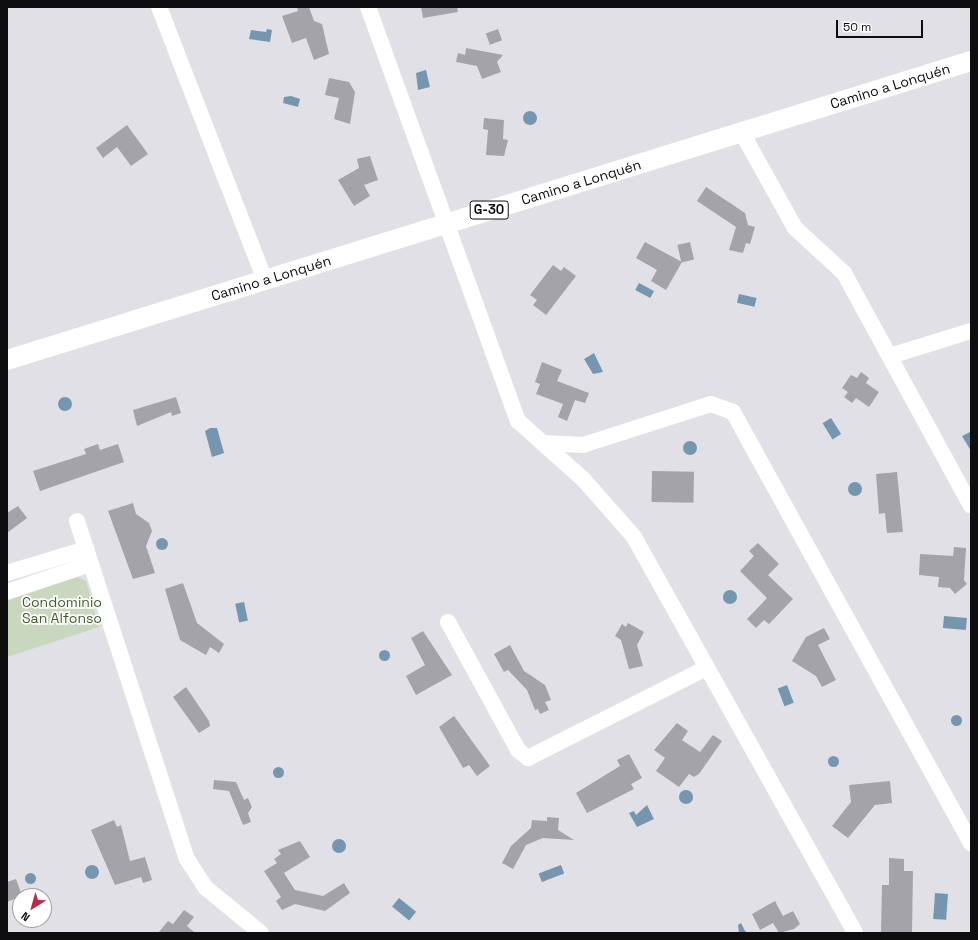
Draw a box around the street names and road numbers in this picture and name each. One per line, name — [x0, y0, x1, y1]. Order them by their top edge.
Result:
street label: Camino a Lonquén — [828, 60, 952, 112]
street label: Camino a Lonquén — [519, 156, 643, 208]
road number: G-30 — [469, 199, 509, 221]
street label: Camino a Lonquén — [209, 252, 333, 304]

